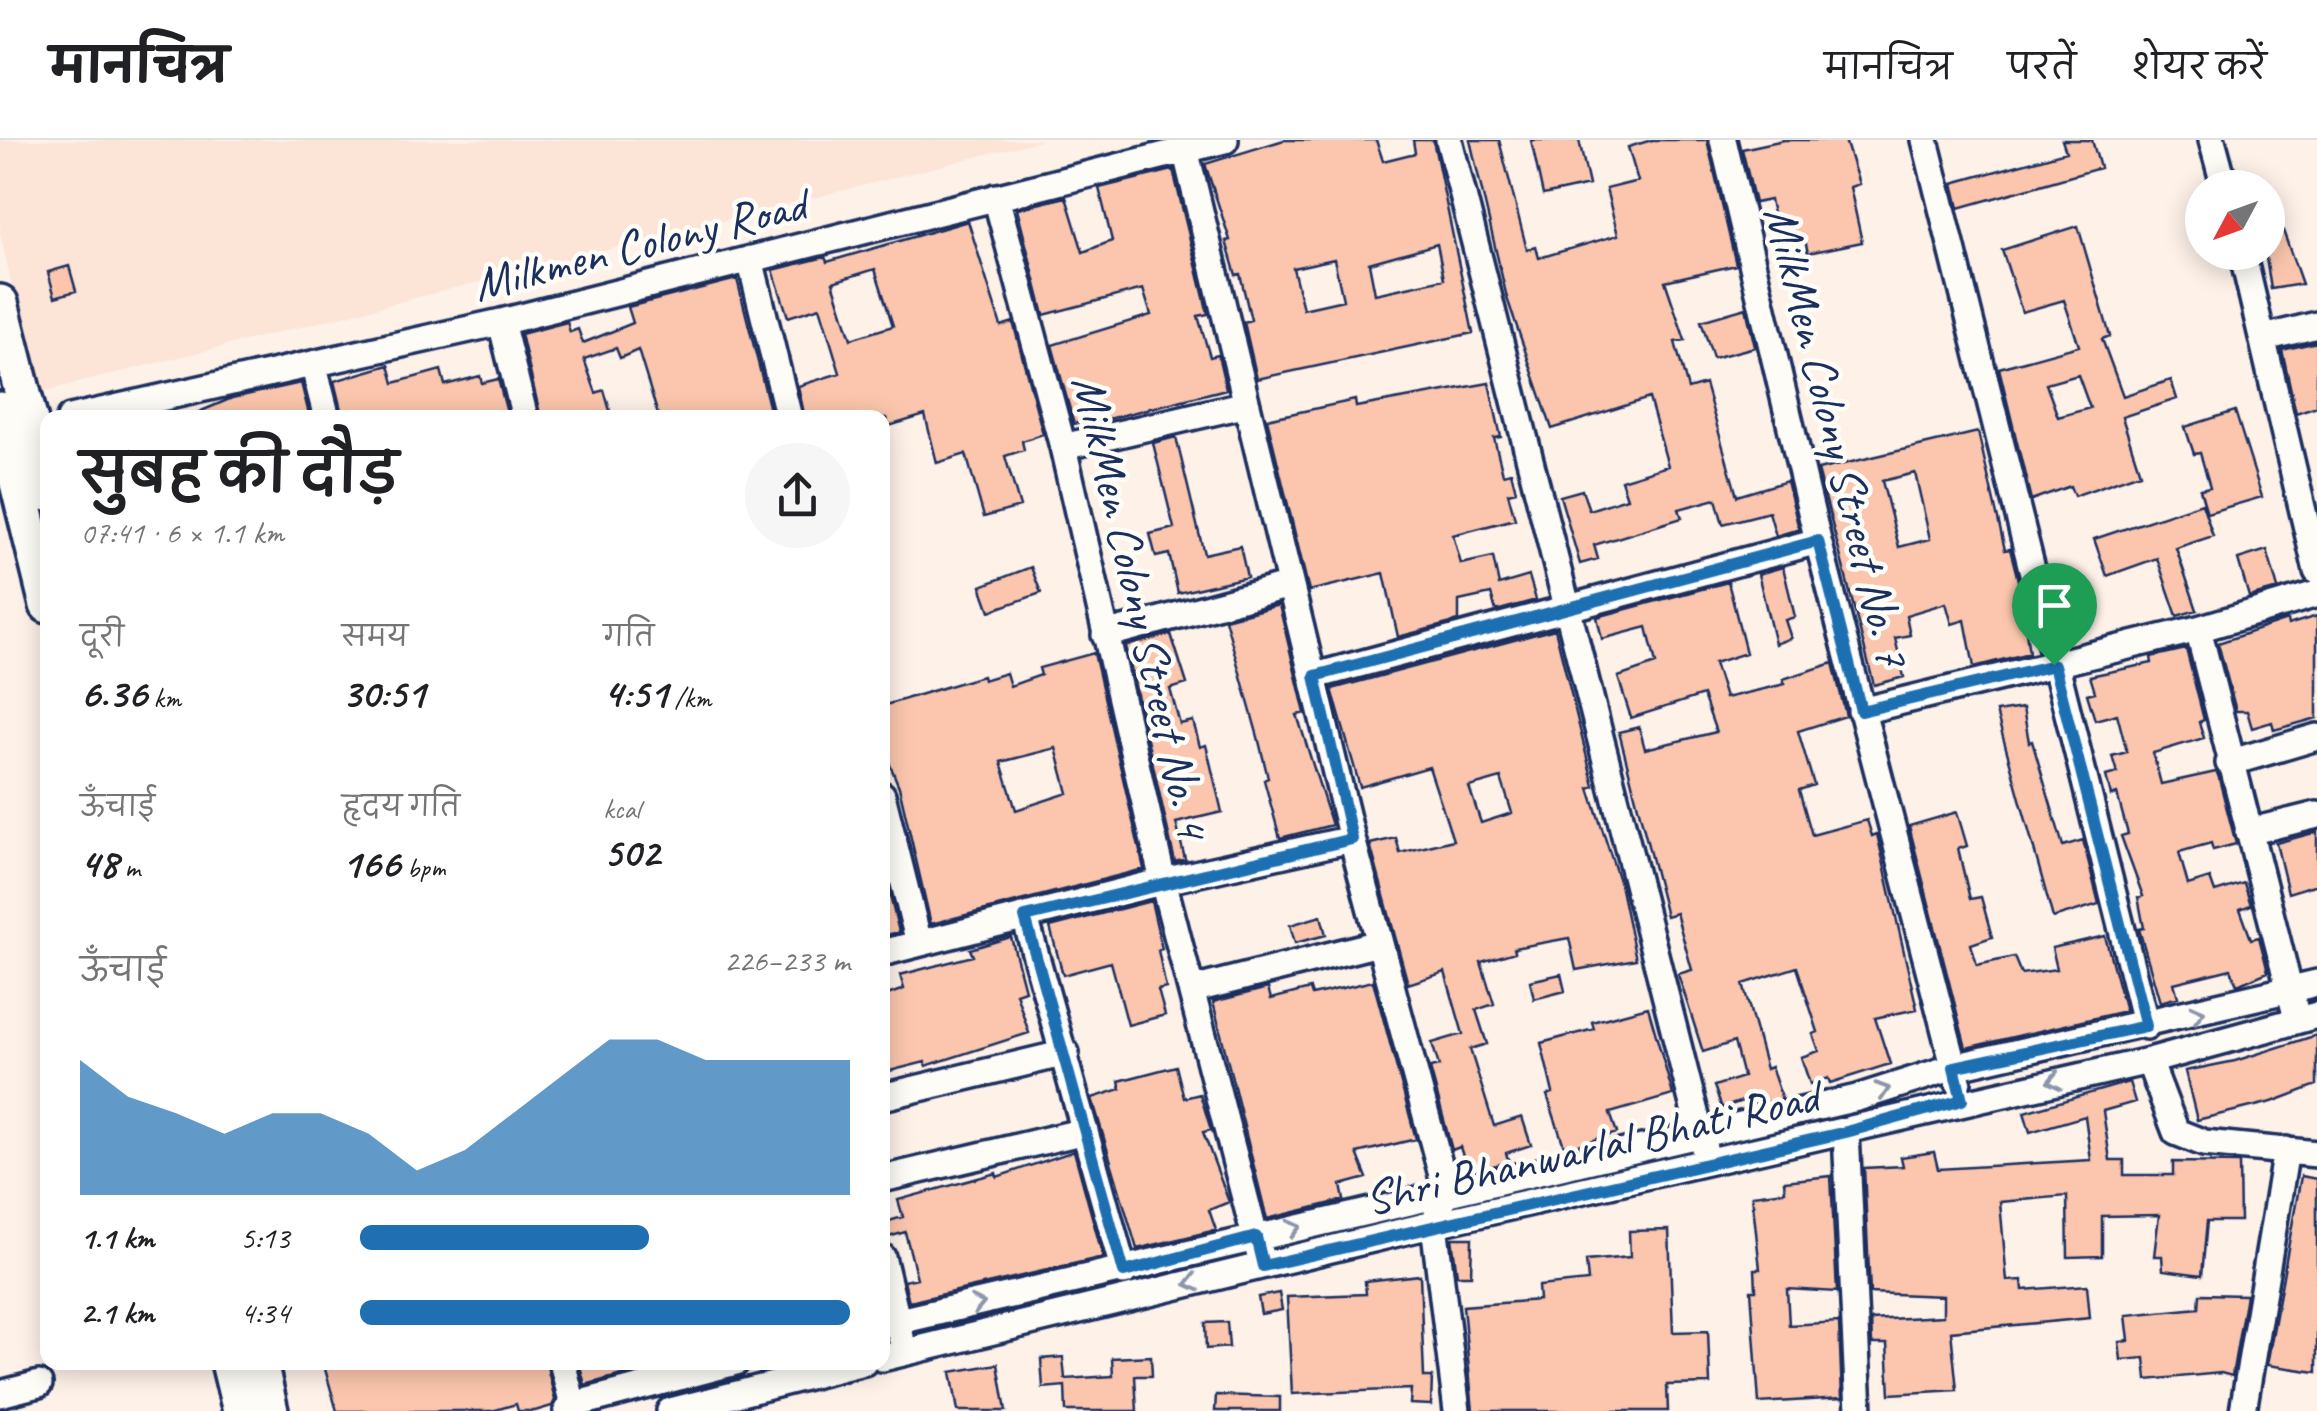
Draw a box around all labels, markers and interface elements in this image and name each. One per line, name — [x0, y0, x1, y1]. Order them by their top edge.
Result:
text: मानचित्र — [50, 36, 229, 96]
text: मानचित्र — [1824, 45, 1953, 90]
text: परतें — [2008, 45, 2076, 90]
text: शेयर करें — [2131, 45, 2267, 90]
north arrow — [2185, 170, 2285, 270]
map controls — [2185, 170, 2285, 270]
street label: Milkmen Colony Road — [467, 172, 819, 314]
street label: MilkMen Colony Street No. 7 — [1751, 200, 1924, 675]
street label: MilkMen Colony Street No. 4 — [1059, 369, 1224, 847]
text: सुबह की दौड़ — [80, 439, 398, 509]
button: share — [745, 443, 850, 548]
text: 07:41 · 6 × 1.1 km — [80, 512, 284, 553]
pin — [2012, 563, 2097, 666]
icon: arrive — [2027, 578, 2082, 633]
text: दूरी — [80, 619, 124, 654]
text: समय — [342, 619, 408, 654]
text: गति — [603, 619, 654, 654]
text: 6.36 — [80, 667, 147, 720]
text: 30:51 — [342, 667, 425, 720]
text: 4:51 — [603, 667, 668, 720]
text: km — [147, 680, 181, 715]
text: /km — [668, 680, 711, 715]
text: ऊँचाई — [80, 789, 155, 824]
text: हृदय गति — [342, 789, 460, 824]
text: kcal — [603, 791, 640, 826]
text: 502 — [603, 826, 659, 879]
text: 48 — [80, 837, 118, 890]
text: 166 — [342, 837, 400, 890]
text: m — [118, 850, 140, 885]
text: bpm — [400, 850, 445, 885]
text: 226–233 m — [724, 940, 850, 981]
text: ऊँचाई — [80, 950, 166, 991]
one-way arrow — [2189, 1004, 2206, 1025]
street label: Shri Bhanwarlal Bhati Road — [1359, 1064, 1831, 1228]
one-way arrow — [2046, 1069, 2063, 1090]
one-way arrow — [1873, 1081, 1890, 1102]
text: 1.1 km — [80, 1217, 154, 1258]
text: 5:13 — [240, 1217, 290, 1258]
one-way arrow — [1285, 1218, 1302, 1239]
one-way arrow — [1184, 1272, 1201, 1293]
text: 2.1 km — [80, 1292, 154, 1333]
text: 4:34 — [240, 1292, 290, 1333]
one-way arrow — [969, 1294, 986, 1315]

